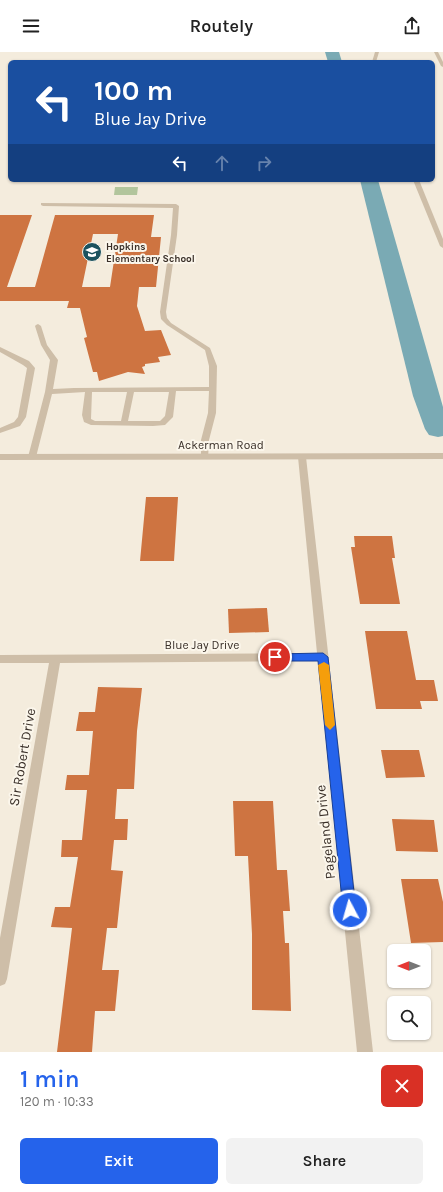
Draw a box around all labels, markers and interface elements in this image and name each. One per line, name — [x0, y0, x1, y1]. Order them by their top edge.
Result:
icon: menu — [20, 15, 42, 37]
text: Routely — [190, 15, 253, 37]
icon: share — [401, 15, 423, 37]
text: 100 m — [94, 74, 173, 107]
icon: left — [28, 76, 80, 128]
text: Blue Jay Drive — [94, 108, 207, 130]
icon: left — [169, 152, 191, 174]
icon: ahead — [211, 152, 233, 174]
icon: right — [253, 152, 275, 174]
school or university icon: Hopkins Elementary School — [81, 241, 103, 263]
place label: Hopkins Elementary School — [106, 241, 195, 265]
street label: Ackerman Road — [178, 438, 264, 452]
street label: Blue Jay Drive — [164, 638, 240, 652]
pin — [258, 640, 292, 674]
icon: arrive — [264, 646, 286, 668]
street label: Sir Robert Drive — [6, 707, 39, 807]
street label: Pageland Drive — [312, 784, 339, 880]
position arrow — [329, 889, 371, 931]
north arrow — [387, 944, 431, 988]
map controls — [387, 944, 431, 1040]
button: search — [387, 996, 431, 1040]
text: 1 min — [20, 1065, 80, 1093]
button: close — [381, 1065, 423, 1107]
text: 120 m · 10:33 — [20, 1094, 94, 1109]
button: Exit — [20, 1138, 218, 1184]
button: Share — [226, 1138, 423, 1184]

